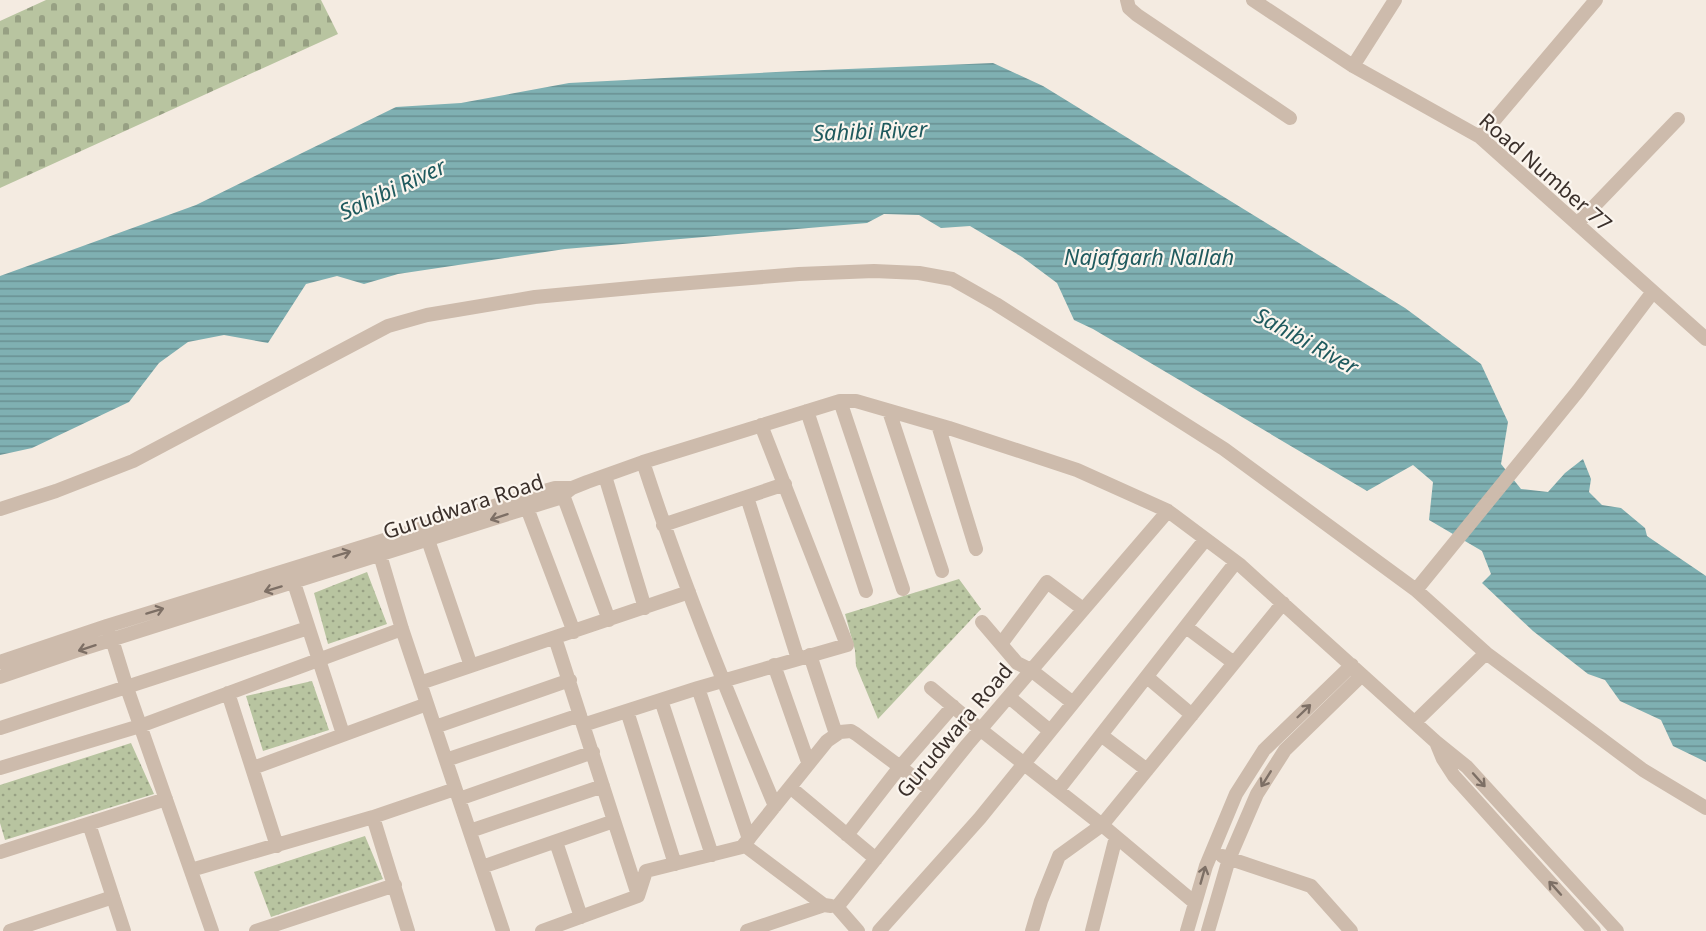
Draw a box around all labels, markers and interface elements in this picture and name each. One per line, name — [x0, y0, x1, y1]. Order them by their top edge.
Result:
street label: Road Number 77 — [1474, 107, 1618, 237]
water label: Sahibi River — [812, 113, 929, 147]
water label: Sahibi River — [334, 150, 451, 226]
water label: Najafgarh Nallah — [1064, 241, 1234, 271]
water label: Sahibi River — [1250, 299, 1365, 381]
street label: Gurudwara Road — [379, 467, 547, 545]
one-way arrow — [490, 513, 509, 524]
one-way arrow — [332, 548, 351, 559]
one-way arrow — [264, 584, 283, 595]
one-way arrow — [145, 605, 164, 616]
one-way arrow — [78, 643, 97, 654]
street label: Gurudwara Road — [890, 657, 1018, 803]
one-way arrow — [1297, 704, 1312, 719]
one-way arrow — [1259, 771, 1272, 788]
one-way arrow — [1472, 772, 1486, 787]
one-way arrow — [1198, 866, 1209, 885]
one-way arrow — [1548, 880, 1562, 895]

